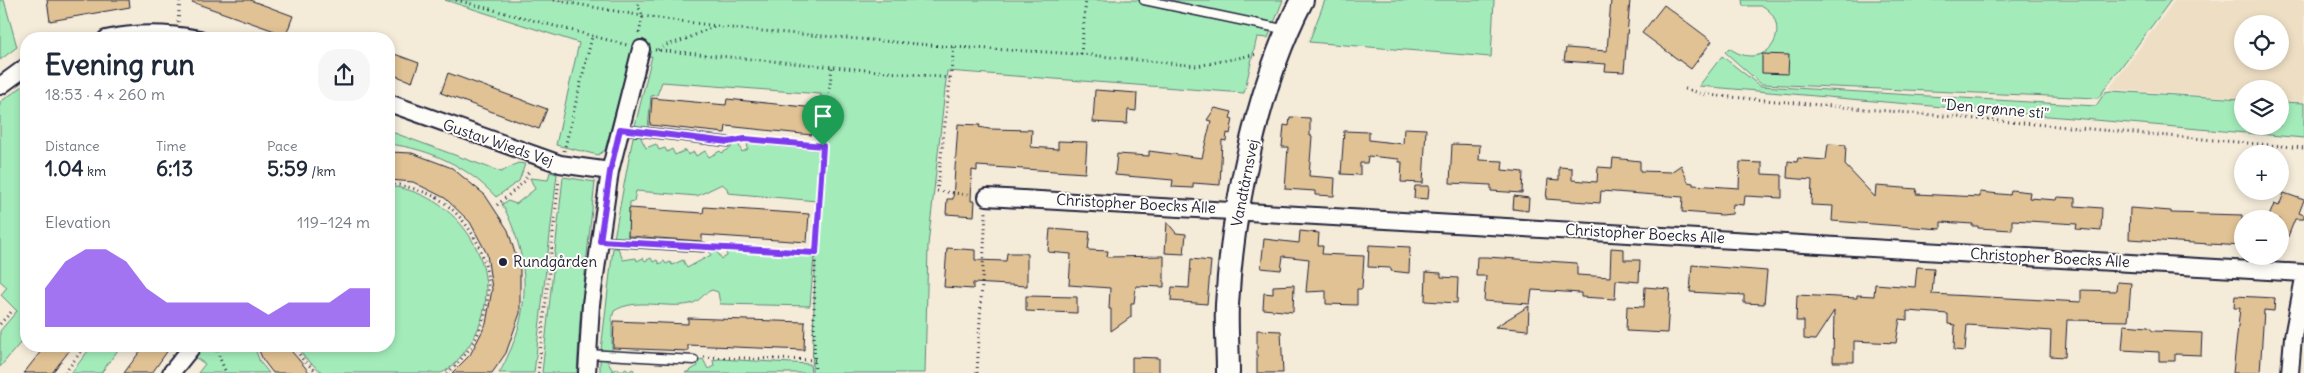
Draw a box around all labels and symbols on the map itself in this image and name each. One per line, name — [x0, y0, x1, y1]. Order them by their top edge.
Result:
street label: "Den grønne sti" — [1940, 94, 2050, 123]
pin — [802, 95, 844, 146]
street label: Gustav Wieds Vej — [441, 115, 556, 170]
street label: Vandtårnsvej — [1227, 138, 1262, 228]
street label: Christopher Boecks Alle — [1056, 190, 1216, 217]
street label: Christopher Boecks Alle — [1565, 220, 1725, 247]
street label: Christopher Boecks Alle — [1970, 244, 2130, 271]
place label: Rundgården — [513, 252, 597, 271]
marker: Rundgården — [497, 256, 509, 268]

